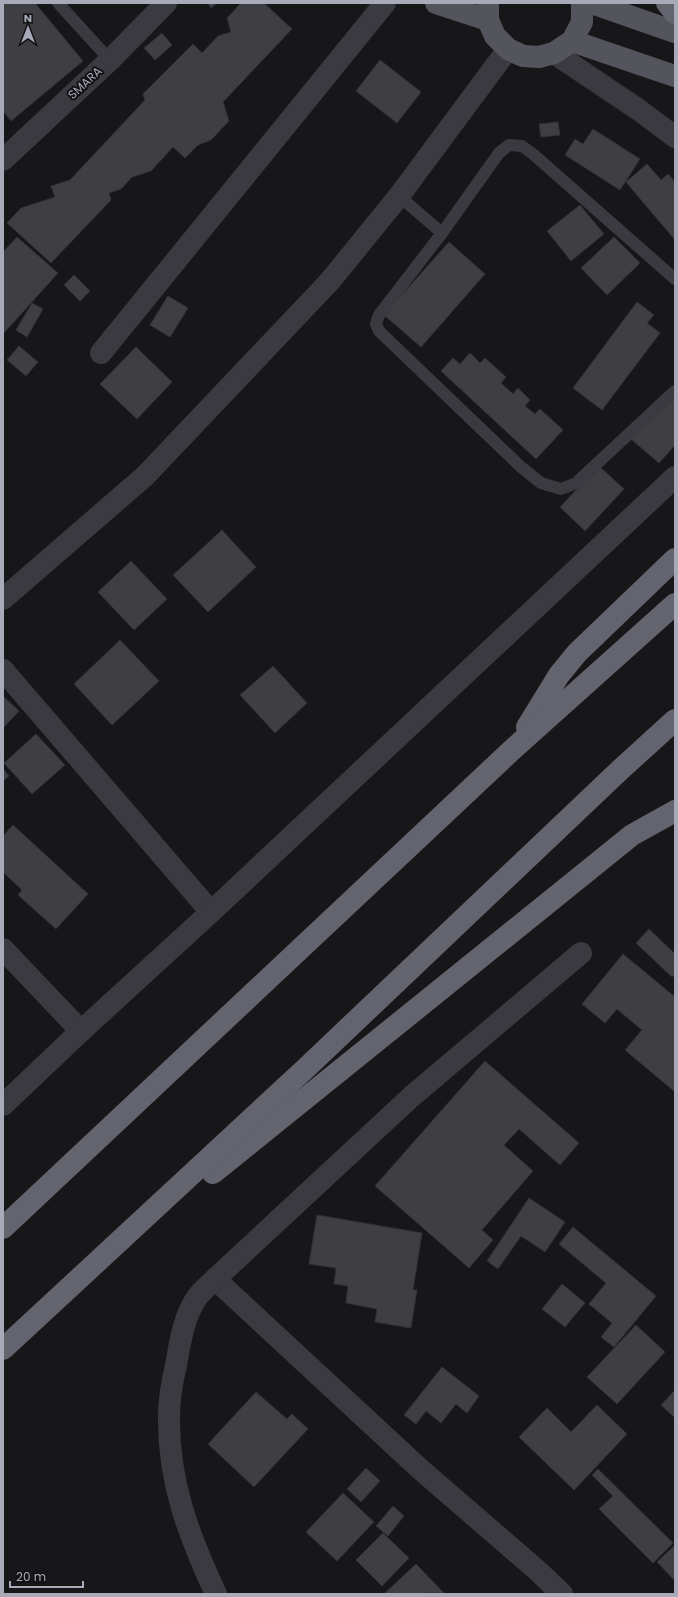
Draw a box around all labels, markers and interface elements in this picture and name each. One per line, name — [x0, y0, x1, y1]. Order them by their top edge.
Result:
north arrow — [8, 8, 48, 48]
text: N — [24, 10, 32, 26]
street label: SMARA — [64, 62, 105, 103]
scale bar — [10, 1563, 83, 1589]
text: 20 m — [16, 1568, 46, 1585]

